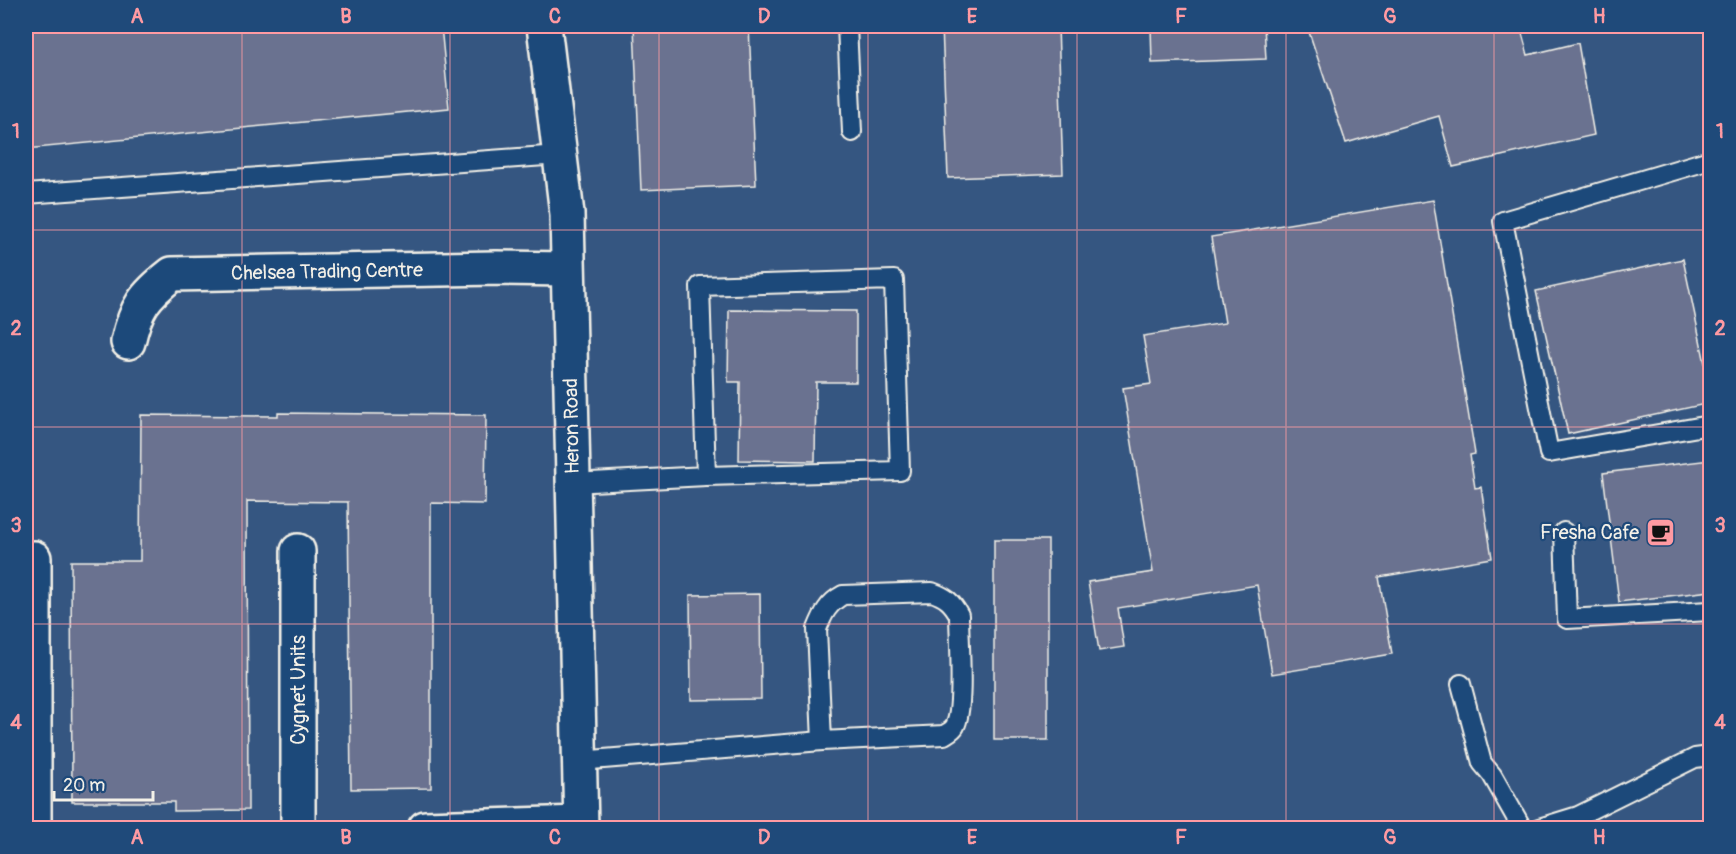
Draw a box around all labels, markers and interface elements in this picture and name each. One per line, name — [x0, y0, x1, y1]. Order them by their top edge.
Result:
text: A — [131, 4, 144, 29]
text: B — [340, 4, 352, 29]
text: C — [549, 4, 561, 29]
text: D — [758, 4, 771, 29]
text: E — [967, 4, 978, 29]
text: F — [1175, 4, 1187, 29]
text: G — [1383, 4, 1397, 29]
text: H — [1593, 4, 1606, 29]
text: 1 — [12, 119, 20, 144]
text: 1 — [1716, 119, 1724, 144]
street label: Chelsea Trading Centre — [231, 257, 423, 286]
text: 2 — [10, 316, 22, 341]
text: 2 — [1714, 316, 1726, 341]
street label: Heron Road — [558, 378, 585, 474]
text: 3 — [10, 513, 22, 538]
text: 3 — [1714, 513, 1726, 538]
cafe icon: Fresha Cafe — [1644, 516, 1676, 548]
place label: Fresha Cafe — [1540, 520, 1639, 545]
street label: Cygnet Units — [286, 635, 311, 745]
text: 4 — [10, 710, 22, 735]
text: 4 — [1714, 710, 1726, 735]
scale bar — [54, 764, 153, 802]
text: 20 m — [63, 774, 105, 797]
text: A — [131, 825, 144, 850]
text: B — [340, 825, 352, 850]
text: C — [549, 825, 561, 850]
text: D — [758, 825, 771, 850]
text: E — [967, 825, 978, 850]
text: F — [1175, 825, 1187, 850]
text: G — [1383, 825, 1397, 850]
text: H — [1593, 825, 1606, 850]

